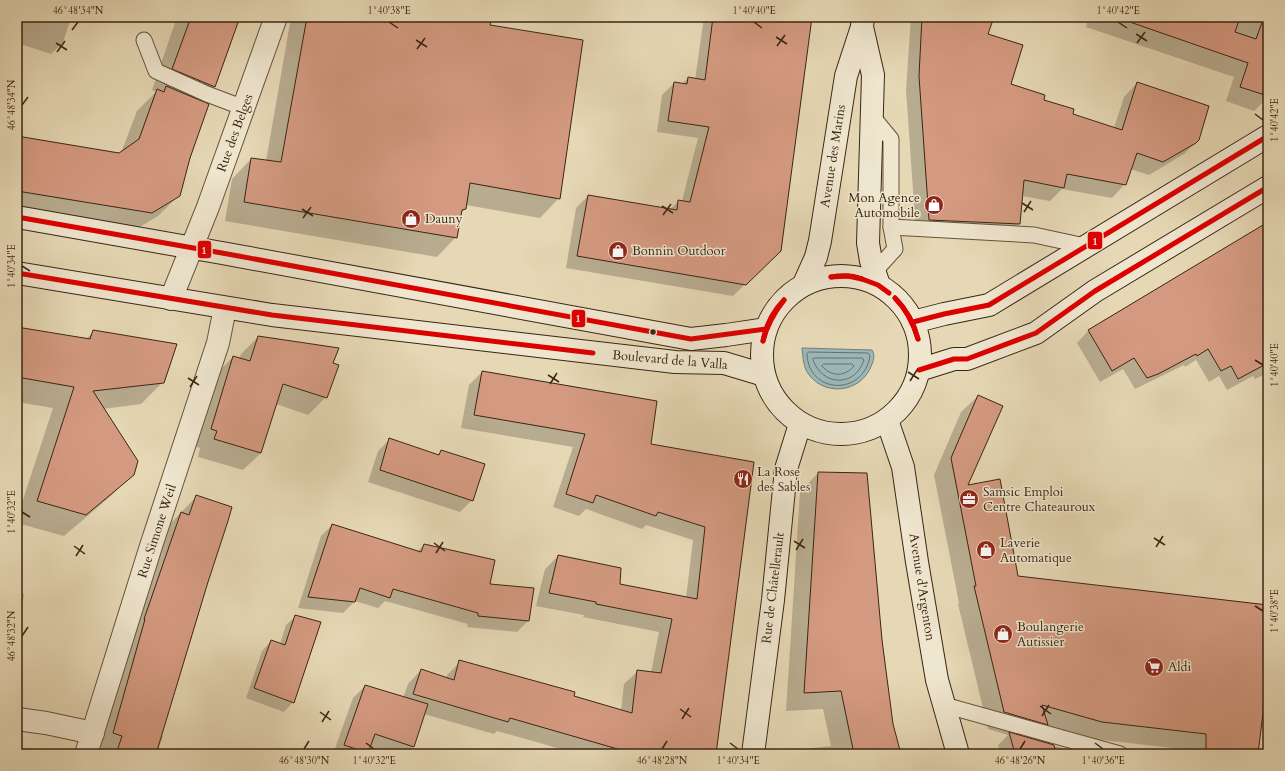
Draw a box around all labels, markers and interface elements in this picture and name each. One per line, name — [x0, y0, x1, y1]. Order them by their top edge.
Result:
text: 46°48'34"N — [53, 4, 104, 18]
text: 1°40'38"E — [367, 4, 411, 18]
text: 1°40'40"E — [732, 4, 776, 18]
text: 1°40'42"E — [1096, 4, 1140, 18]
text: 46°48'34"N — [5, 79, 19, 130]
street label: Rue des Belges — [213, 91, 257, 175]
text: 1°40'42"E — [1268, 98, 1282, 142]
street label: Avenue des Marins — [816, 103, 850, 209]
place label: Mon Agence Automobile — [848, 189, 920, 222]
shop icon: Mon Agence Automobile — [923, 194, 945, 216]
shop icon: Dauny — [400, 208, 422, 230]
place label: Dauny — [425, 210, 463, 228]
line badge: 1 — [1087, 231, 1103, 250]
text: 1 — [1092, 234, 1098, 249]
line badge: 1 — [197, 240, 212, 259]
shop icon: Bonnin Outdoor — [607, 240, 629, 262]
place label: Bonnin Outdoor — [632, 242, 726, 260]
text: 1 — [201, 243, 207, 258]
text: 1°40'34"E — [5, 244, 19, 288]
line badge: 1 — [571, 309, 586, 328]
text: 1 — [575, 311, 581, 326]
unlabelled marker — [648, 327, 658, 337]
text: 1°40'40"E — [1268, 343, 1282, 387]
street label: Boulevard de la Valla — [612, 346, 729, 374]
place label: La Rose des Sables — [757, 463, 810, 496]
restaurant icon: La Rose des Sables — [732, 468, 754, 490]
street label: Rue Simone Weil — [133, 481, 181, 580]
place label: Samsic Emploi Centre Chateauroux — [983, 483, 1096, 516]
office icon: Samsic Emploi Centre Chateauroux — [958, 488, 980, 510]
text: 1°40'32"E — [5, 490, 19, 534]
street label: Rue de Châtellerault — [757, 531, 789, 645]
street label: Avenue d'Argenton — [905, 532, 939, 643]
place label: Laverie Automatique — [1000, 534, 1072, 567]
shop icon: Laverie Automatique — [975, 539, 997, 561]
text: 1°40'38"E — [1268, 589, 1282, 633]
text: 46°48'32"N — [5, 610, 19, 661]
place label: Boulangerie Autissier — [1017, 618, 1084, 651]
shop icon: Boulangerie Autissier — [992, 623, 1014, 645]
supermarket icon: Aldi — [1143, 656, 1165, 678]
place label: Aldi — [1168, 658, 1191, 676]
text: 46°48'30"N — [279, 754, 330, 768]
text: 1°40'32"E — [352, 754, 396, 768]
text: 46°48'28"N — [637, 754, 688, 768]
text: 1°40'34"E — [716, 754, 760, 768]
text: 46°48'26"N — [995, 754, 1046, 768]
text: 1°40'36"E — [1081, 754, 1125, 768]

